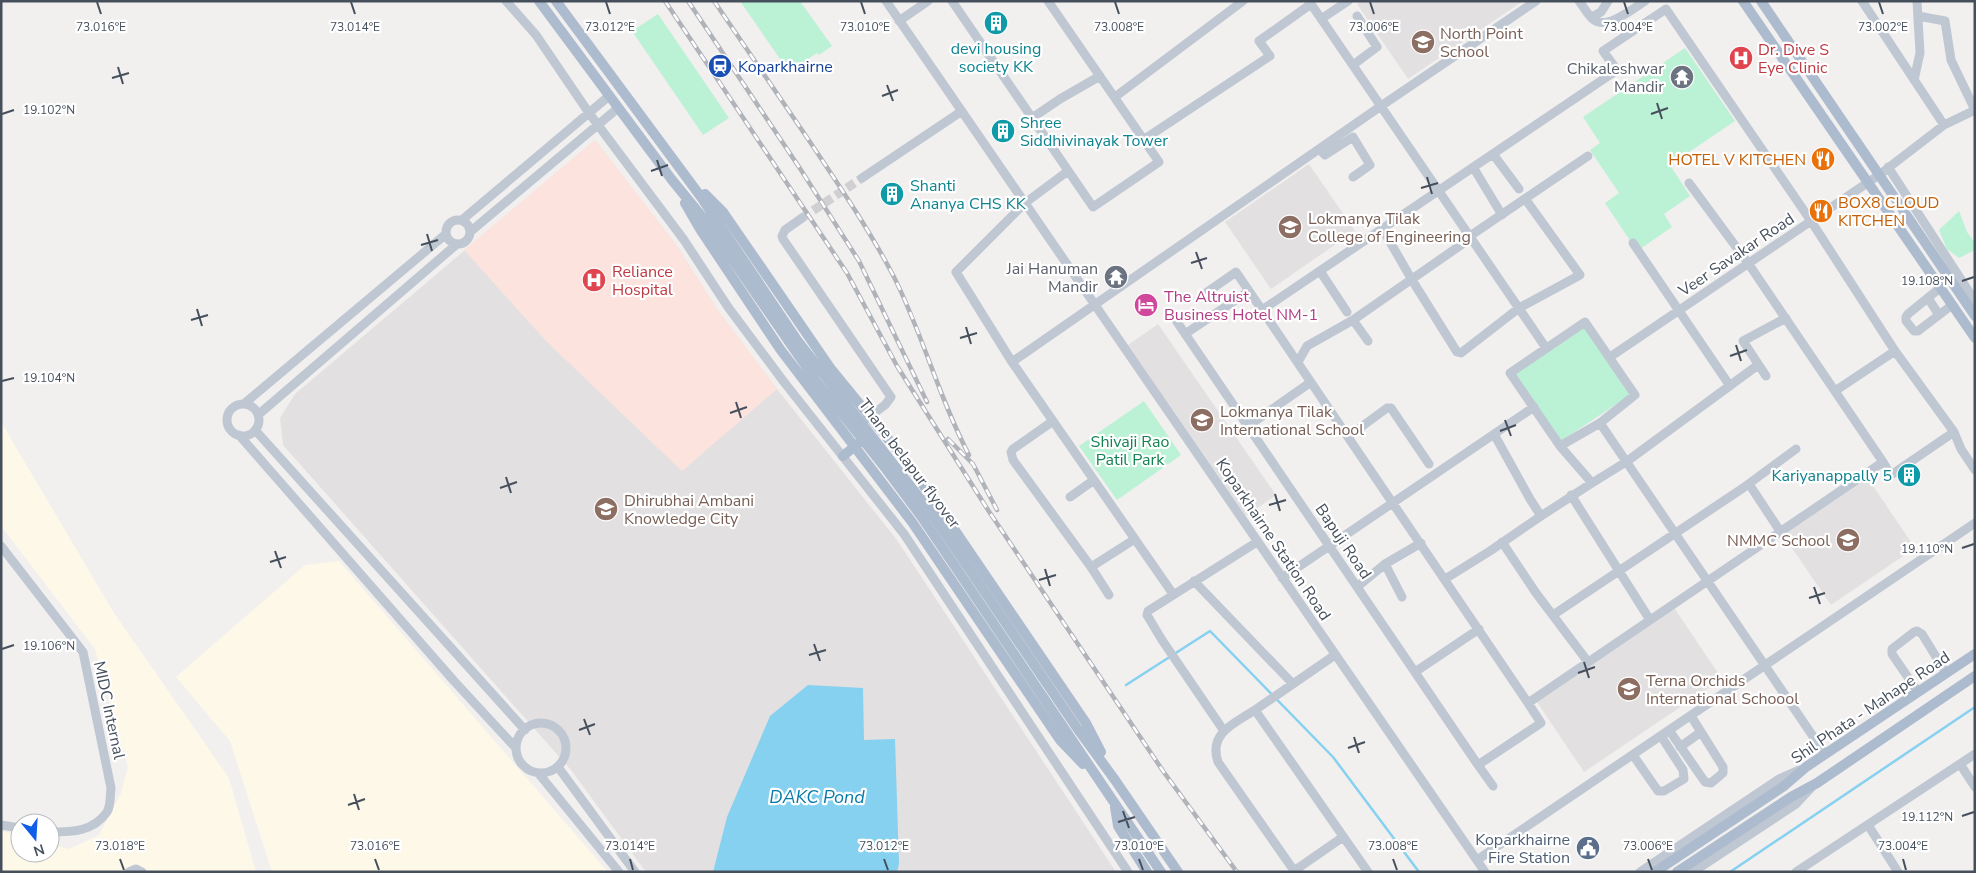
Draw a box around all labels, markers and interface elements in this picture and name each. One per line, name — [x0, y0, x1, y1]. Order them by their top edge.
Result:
building icon: devi housing society KK — [983, 10, 1009, 36]
text: 73.016°E — [76, 19, 126, 35]
text: 73.014°E — [330, 19, 380, 35]
text: 73.012°E — [585, 19, 635, 35]
text: 73.010°E — [840, 19, 890, 35]
text: 73.008°E — [1094, 19, 1144, 35]
text: 73.006°E — [1349, 19, 1399, 35]
text: 73.004°E — [1603, 19, 1653, 35]
text: 73.002°E — [1858, 19, 1908, 35]
place label: North Point School — [1440, 23, 1523, 63]
school or university icon: North Point School — [1410, 29, 1436, 55]
place label: devi housing society KK — [951, 38, 1041, 78]
place label: Dr. Dive S Eye Clinic — [1758, 39, 1829, 79]
hospital icon: Dr. Dive S Eye Clinic — [1728, 45, 1754, 71]
station icon: Koparkhairne — [707, 53, 733, 79]
place label: Koparkhairne — [738, 56, 833, 78]
place label: Chikaleshwar Mandir — [1567, 58, 1664, 98]
temple icon: Chikaleshwar Mandir — [1669, 64, 1695, 90]
text: 19.102°N — [23, 102, 75, 118]
place label: Shree Siddhivinayak Tower — [1020, 112, 1168, 152]
building icon: Shree Siddhivinayak Tower — [990, 118, 1016, 144]
restaurant icon: HOTEL V KITCHEN — [1810, 146, 1836, 172]
place label: HOTEL V KITCHEN — [1668, 149, 1806, 171]
place label: Shanti Ananya CHS KK — [910, 175, 1027, 215]
building icon: Shanti Ananya CHS KK — [879, 181, 905, 207]
place label: BOX8 CLOUD KITCHEN — [1838, 192, 1939, 232]
restaurant icon: BOX8 CLOUD KITCHEN — [1808, 198, 1834, 224]
place label: Lokmanya Tilak College of Engineering — [1308, 208, 1471, 248]
street label: Veer Savakar Road — [1674, 208, 1799, 302]
school or university icon: Lokmanya Tilak College of Engineering — [1277, 214, 1303, 240]
place label: Jai Hanuman Mandir — [1006, 258, 1098, 298]
place label: Reliance Hospital — [612, 261, 673, 301]
temple icon: Jai Hanuman Mandir — [1103, 264, 1129, 290]
hospital icon: Reliance Hospital — [581, 267, 607, 293]
text: 19.108°N — [1901, 273, 1953, 289]
place label: The Altruist Business Hotel NM-1 — [1164, 286, 1318, 326]
hotel icon: The Altruist Business Hotel NM-1 — [1133, 292, 1159, 318]
text: 19.104°N — [23, 370, 75, 386]
street label: Thane belapur flyover — [853, 394, 965, 533]
place label: Lokmanya Tilak International School — [1220, 401, 1364, 441]
school or university icon: Lokmanya Tilak International School — [1189, 407, 1215, 433]
park label: Shivaji Rao Patil Park — [1091, 431, 1170, 471]
street label: Koparkhairne Station Road — [1211, 454, 1336, 625]
building icon: Kariyanappally 5 — [1896, 462, 1922, 488]
place label: Kariyanappally 5 — [1772, 465, 1892, 487]
place label: Dhirubhai Ambani Knowledge City — [624, 490, 754, 530]
school or university icon: Dhirubhai Ambani Knowledge City — [593, 496, 619, 522]
street label: Bapuji Road — [1310, 500, 1376, 584]
school or university icon: NMMC School — [1835, 527, 1861, 553]
place label: NMMC School — [1727, 530, 1830, 552]
text: 19.110°N — [1901, 541, 1953, 557]
text: 19.106°N — [23, 638, 75, 654]
street label: Shil Phata - Mahape Road — [1787, 646, 1954, 769]
street label: MIDC Internal — [88, 659, 130, 762]
place label: Terna Orchids International Schoool — [1646, 670, 1799, 710]
school or university icon: Terna Orchids International Schoool — [1616, 676, 1642, 702]
water label: DAKC Pond — [769, 785, 865, 809]
text: 19.112°N — [1901, 809, 1953, 825]
north arrow — [10, 813, 60, 863]
place label: Koparkhairne Fire Station — [1475, 829, 1570, 869]
public building icon: Koparkhairne Fire Station — [1575, 835, 1601, 861]
text: 73.018°E — [95, 838, 145, 854]
text: 73.016°E — [350, 838, 400, 854]
text: 73.014°E — [605, 838, 655, 854]
text: 73.012°E — [859, 838, 909, 854]
text: 73.010°E — [1114, 838, 1164, 854]
text: 73.008°E — [1368, 838, 1418, 854]
text: 73.006°E — [1623, 838, 1673, 854]
text: 73.004°E — [1878, 838, 1928, 854]
text: N — [31, 839, 47, 861]

